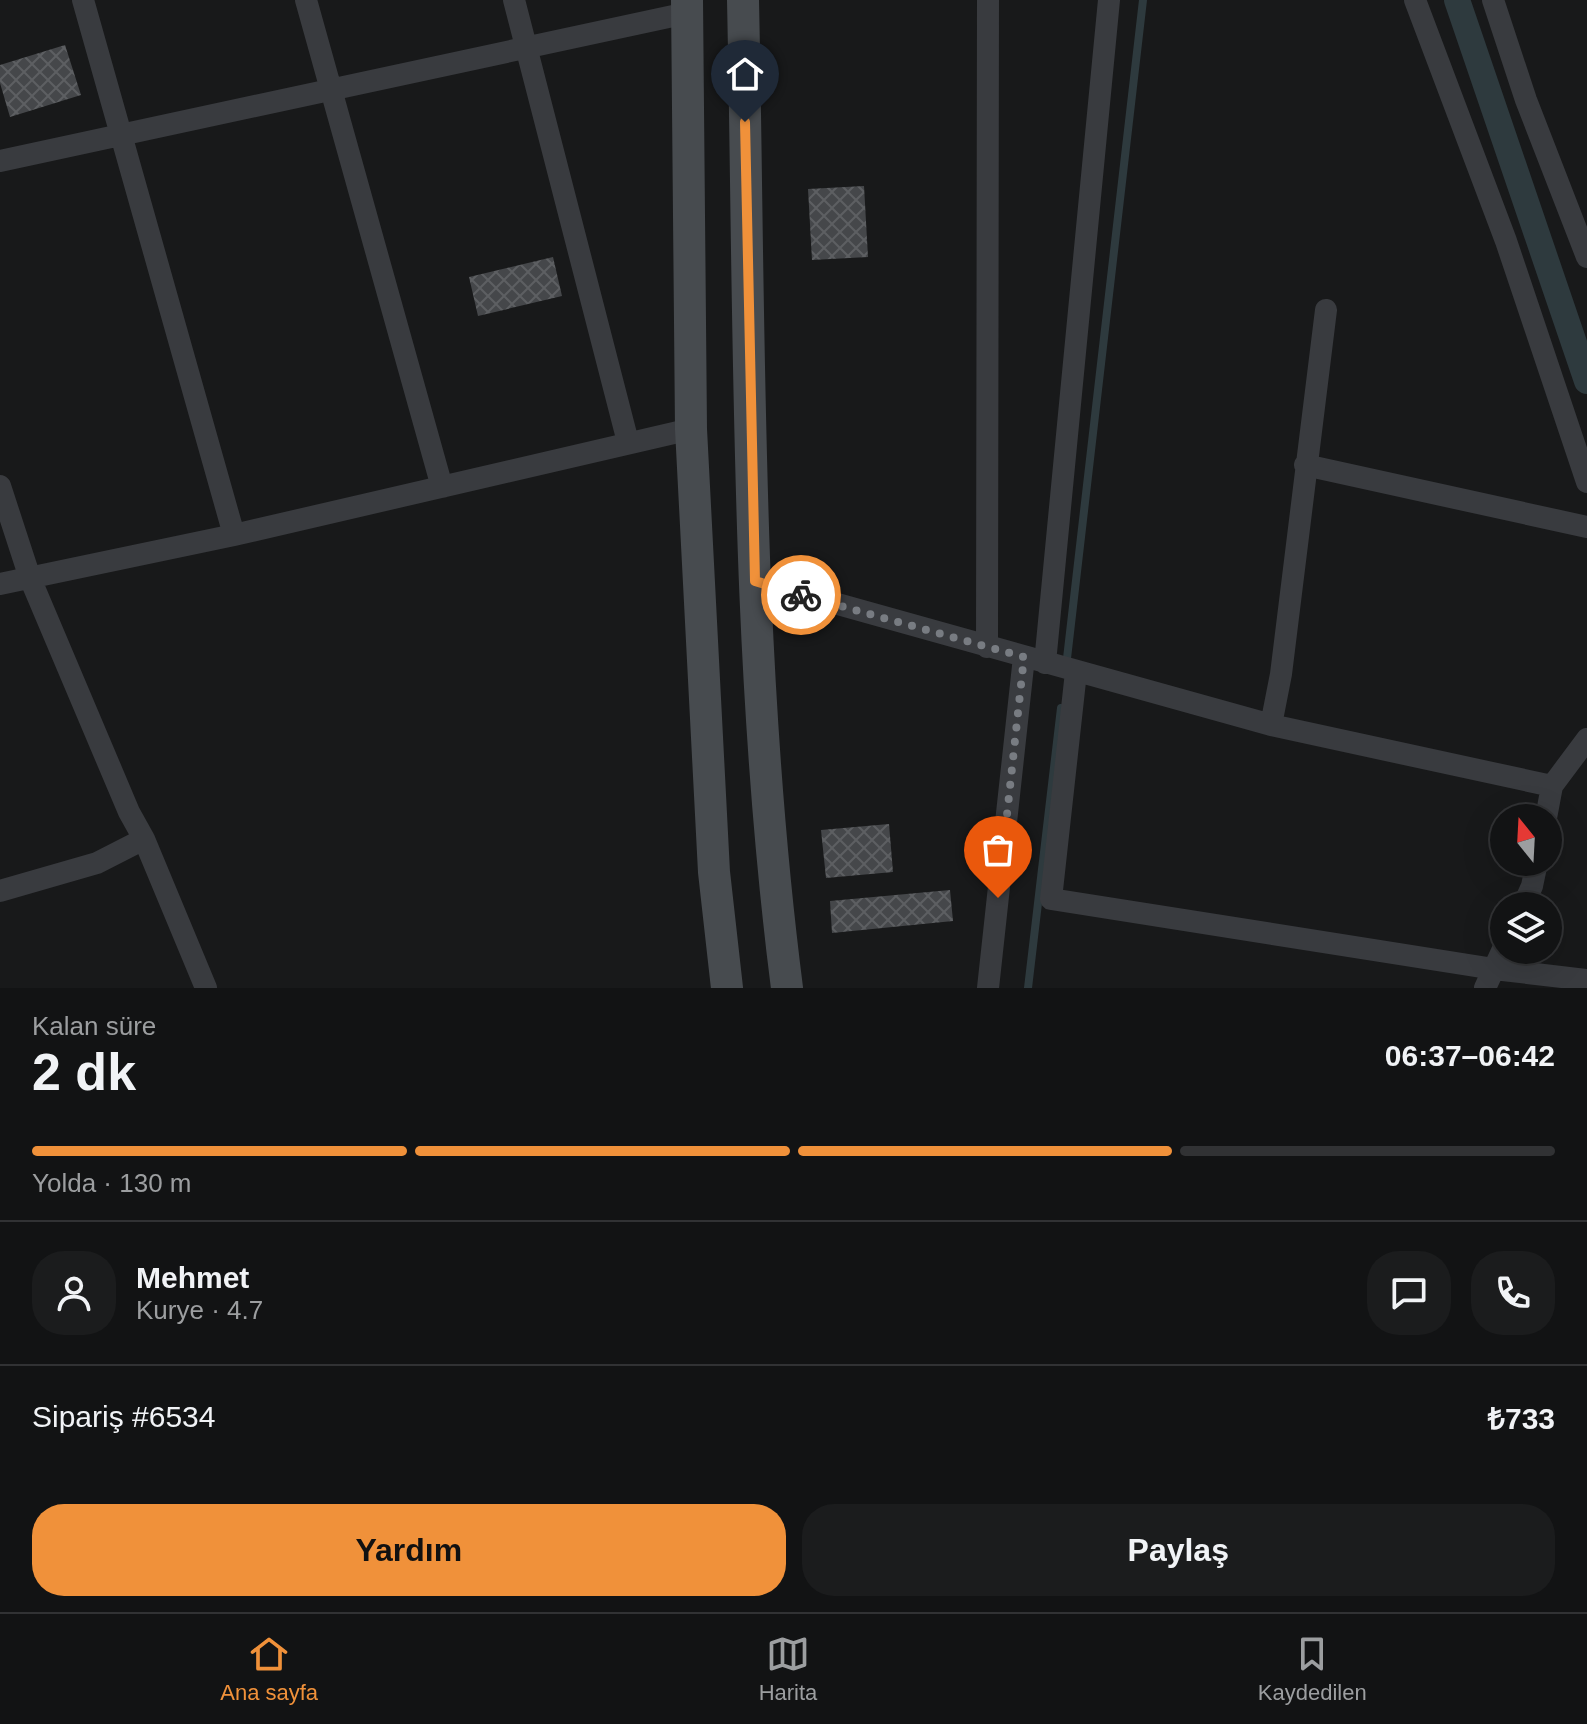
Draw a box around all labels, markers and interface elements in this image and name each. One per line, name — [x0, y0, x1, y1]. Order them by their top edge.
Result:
pin — [711, 40, 779, 122]
icon: home — [723, 52, 767, 96]
courier — [761, 555, 841, 635]
icon: bike — [779, 573, 823, 617]
north arrow — [1490, 804, 1562, 876]
map controls — [1490, 804, 1562, 964]
pin — [964, 816, 1032, 898]
icon: bag — [976, 828, 1020, 872]
button: layers — [1490, 892, 1562, 964]
text: Kalan süre — [32, 1011, 156, 1041]
text: 06:37–06:42 — [1385, 1039, 1555, 1072]
text: 2 dk — [32, 1043, 136, 1101]
text: Yolda · 130 m — [32, 1168, 191, 1198]
button: person — [32, 1251, 116, 1335]
button: chat — [1367, 1251, 1451, 1335]
button: phone — [1471, 1251, 1555, 1335]
text: Mehmet — [136, 1261, 249, 1294]
text: Kurye · 4.7 — [136, 1295, 263, 1325]
text: Sipariş #6534 — [32, 1400, 215, 1433]
text: ₺733 — [1488, 1402, 1555, 1435]
button: Yardım — [32, 1504, 786, 1596]
button: Paylaş — [802, 1504, 1555, 1596]
tab: Ana sayfa — [220, 1632, 318, 1706]
tab: Harita — [759, 1632, 817, 1706]
tab: Kaydedilen — [1258, 1632, 1367, 1706]

